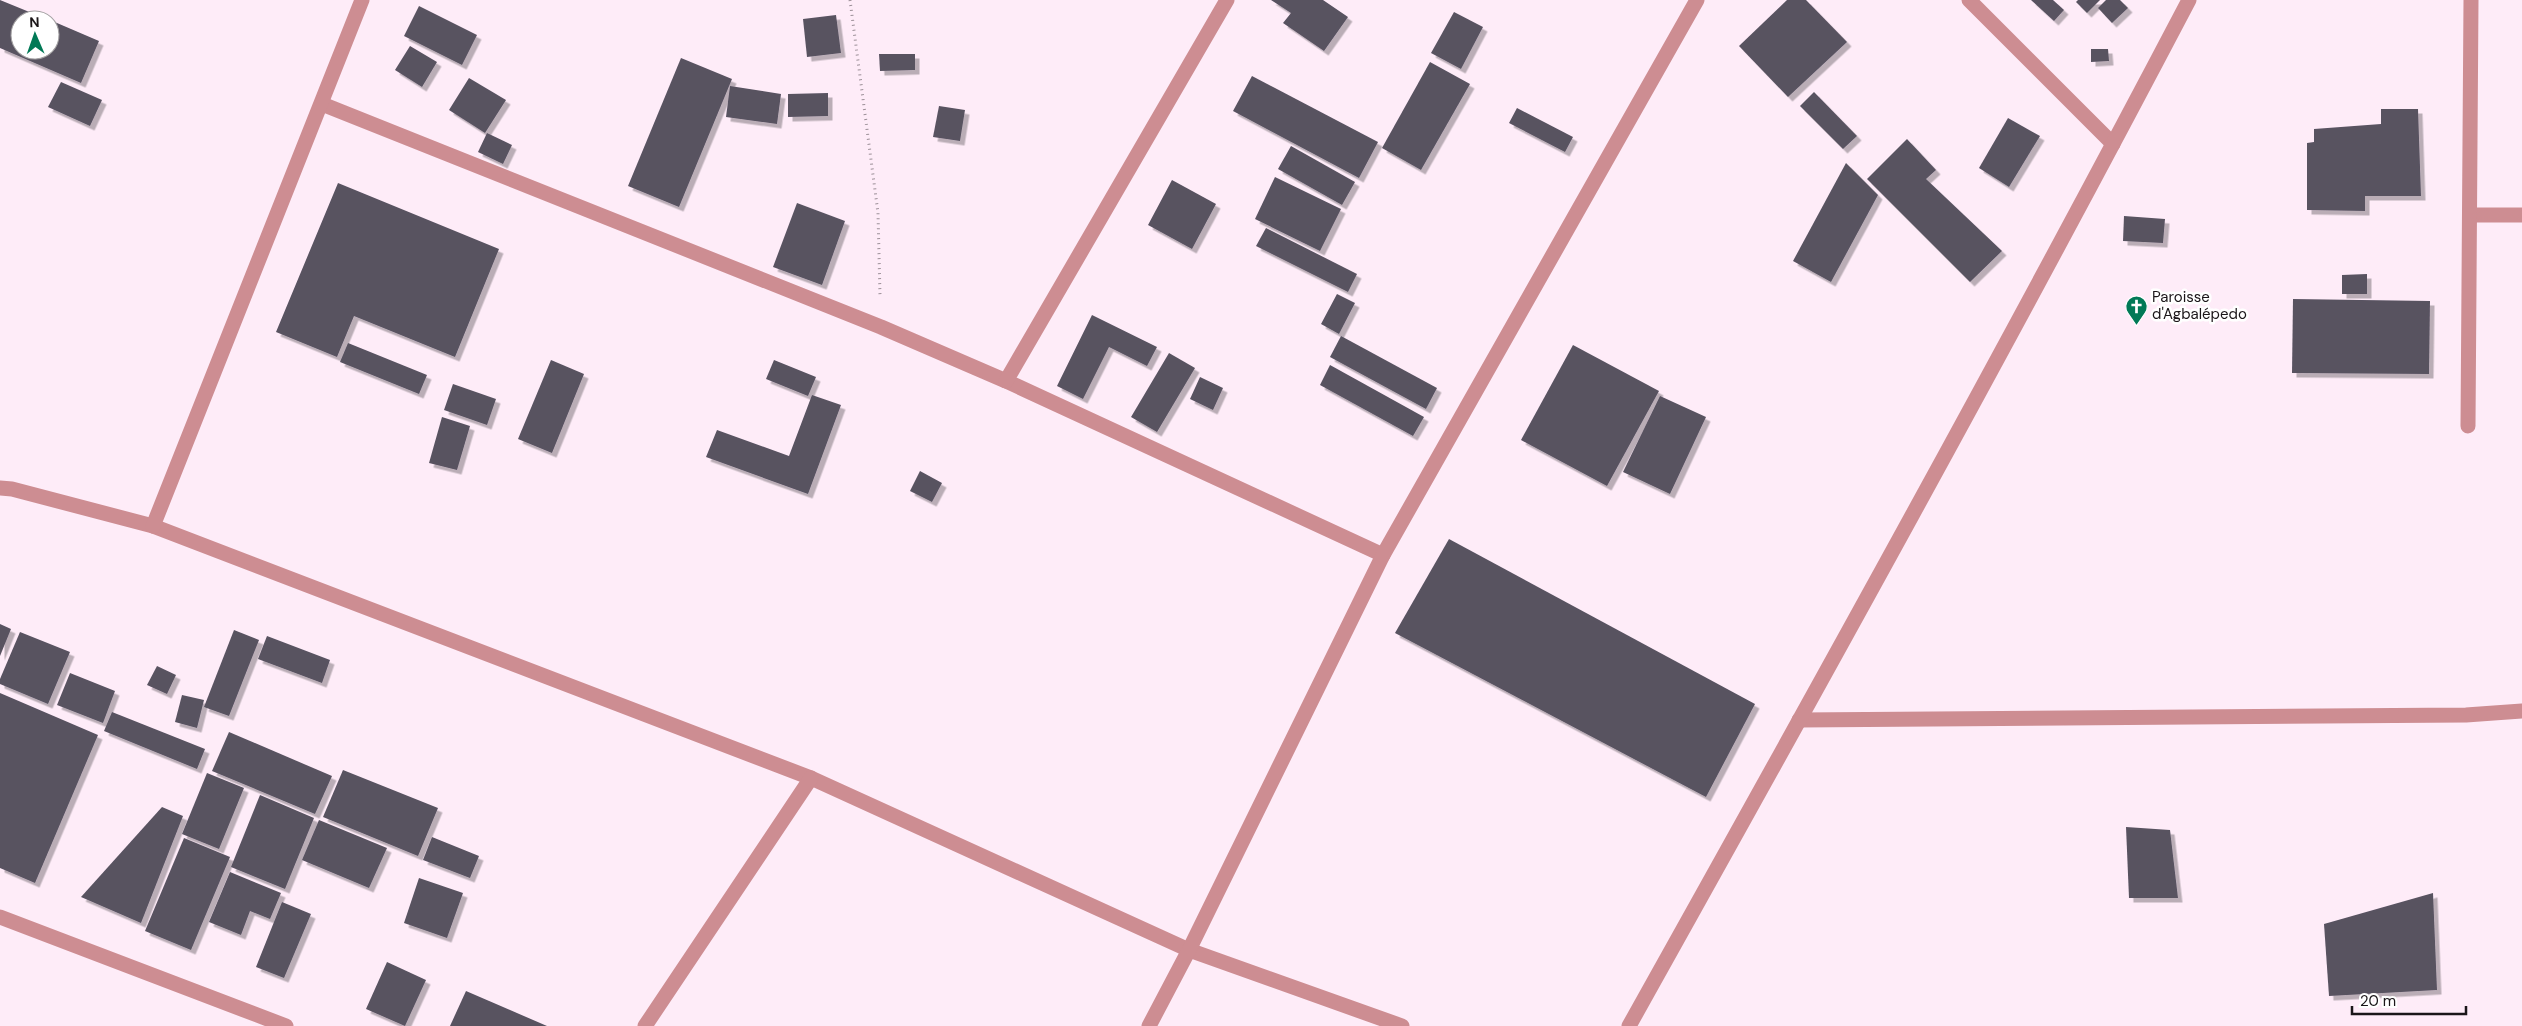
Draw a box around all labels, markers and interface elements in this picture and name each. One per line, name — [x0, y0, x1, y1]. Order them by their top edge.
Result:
north arrow — [10, 10, 60, 60]
text: N — [29, 13, 40, 31]
place label: Paroisse d'Agbalépedo — [2152, 287, 2247, 324]
church icon: Paroisse d'Agbalépedo — [2124, 294, 2148, 325]
scale bar — [2352, 984, 2466, 1016]
text: 20 m — [2360, 991, 2396, 1011]

